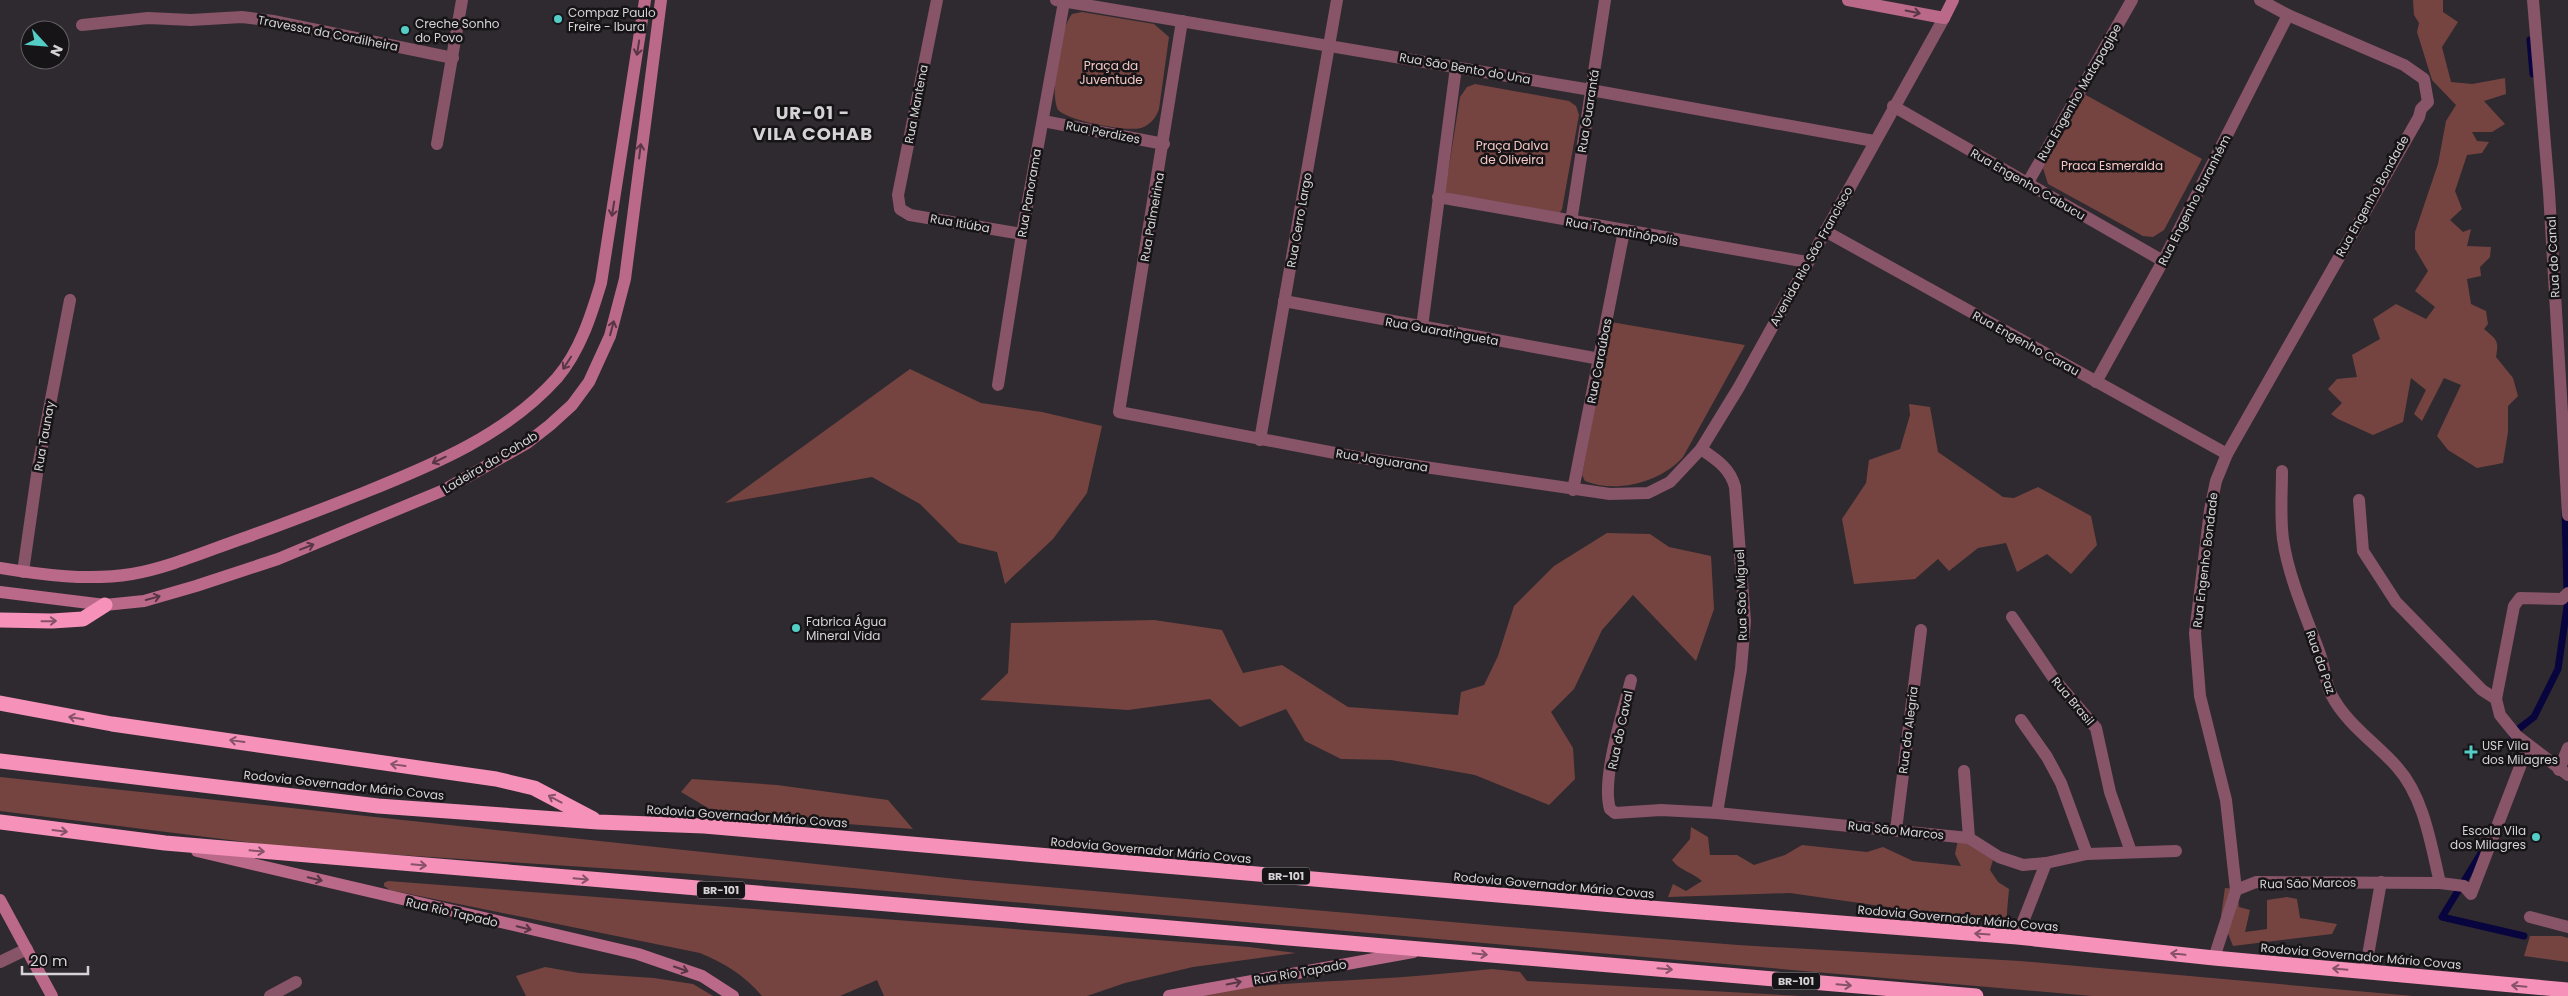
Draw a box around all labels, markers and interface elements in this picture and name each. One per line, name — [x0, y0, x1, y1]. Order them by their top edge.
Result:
place label: Compaz Paulo Freire - Ibura — [568, 4, 656, 35]
one-way arrow — [1905, 8, 1921, 17]
street label: Travessa da Cordilheira — [256, 11, 400, 55]
marker: Compaz Paulo Freire - Ibura — [552, 13, 564, 25]
place label: Creche Sonho do Povo — [415, 15, 500, 46]
north arrow — [20, 20, 70, 70]
street label: Rua Engenho Matapagipe — [2033, 20, 2125, 164]
marker: Creche Sonho do Povo — [399, 24, 411, 36]
one-way arrow — [632, 40, 642, 56]
text: N — [45, 42, 68, 60]
street label: Rua São Bento do Una — [1398, 48, 1532, 88]
park label: Praça da Juventude — [1079, 57, 1143, 88]
street label: Rua Mantena — [900, 63, 932, 145]
street label: Rua Guarantá — [1573, 68, 1603, 154]
district label: UR-01 - VILA COHAB — [753, 100, 873, 146]
street label: Rua Perdizes — [1064, 116, 1142, 148]
street label: Rua Engenho Buranhém — [2154, 132, 2234, 268]
street label: Rua Engenho Bondade — [2331, 132, 2413, 260]
park label: Praça Dalva de Oliveira — [1476, 137, 1548, 168]
one-way arrow — [635, 143, 645, 159]
street label: Rua Engenho Cabucu — [1967, 144, 2089, 224]
street label: Rua Panorama — [1013, 147, 1045, 239]
park label: Praca Esmeralda — [2061, 157, 2163, 174]
street label: Rua Palmeirina — [1136, 171, 1168, 263]
street label: Rua Cerro Largo — [1282, 171, 1316, 269]
street label: Avenida Rio São Francisco — [1765, 183, 1857, 329]
one-way arrow — [607, 200, 617, 216]
street label: Rua Itiúba — [929, 209, 991, 237]
street label: Rua Tocantinópolis — [1564, 213, 1680, 249]
street label: Rua do Canal — [2542, 216, 2564, 298]
street label: Rua Engenho Carau — [1970, 307, 2082, 379]
street label: Rua Guaratingueta — [1384, 313, 1500, 349]
street label: Rua Caraúbas — [1582, 317, 1616, 405]
one-way arrow — [608, 320, 618, 336]
one-way arrow — [562, 356, 573, 370]
street label: Rua Taunay — [29, 399, 59, 472]
street label: Ladeira da Cohab — [439, 427, 541, 497]
street label: Rua Jaguarana — [1335, 444, 1429, 476]
one-way arrow — [432, 455, 447, 465]
street label: Rua Engenho Bondade — [2188, 491, 2222, 629]
one-way arrow — [299, 542, 315, 551]
street label: Rua São Miguel — [1731, 549, 1751, 641]
one-way arrow — [145, 593, 161, 602]
place label: Fabrica Água Mineral Vida — [806, 613, 886, 644]
one-way arrow — [40, 616, 56, 626]
marker: Fabrica Água Mineral Vida — [790, 622, 802, 634]
street label: Rua da Paz — [2302, 628, 2340, 696]
street label: Rua Brasil — [2048, 673, 2098, 729]
street label: Rua da Alegria — [1894, 685, 1922, 775]
street label: Rua do Caval — [1603, 689, 1637, 771]
one-way arrow — [69, 712, 85, 722]
one-way arrow — [229, 736, 245, 746]
place label: USF Vila dos Milagres — [2482, 737, 2558, 768]
marker: USF Vila dos Milagres — [2464, 745, 2478, 759]
one-way arrow — [390, 760, 406, 770]
street label: Rodovia Governador Mário Covas — [243, 766, 445, 804]
one-way arrow — [549, 794, 563, 804]
street label: Rodovia Governador Mário Covas — [646, 800, 848, 832]
street label: Rua São Marcos — [1847, 817, 1945, 843]
place label: Escola Vila dos Milagres — [2450, 822, 2526, 853]
one-way arrow — [52, 826, 68, 836]
marker: Escola Vila dos Milagres — [2530, 831, 2542, 843]
street label: Rodovia Governador Mário Covas — [1050, 833, 1252, 867]
one-way arrow — [248, 846, 264, 856]
one-way arrow — [410, 861, 426, 870]
road number: BR-101 — [1262, 868, 1310, 884]
street label: Rodovia Governador Mário Covas — [1453, 868, 1655, 902]
street label: Rua São Marcos — [2260, 874, 2356, 892]
one-way arrow — [306, 875, 322, 884]
one-way arrow — [572, 875, 588, 884]
road number: BR-101 — [697, 882, 745, 898]
street label: Rua Rio Tapado — [404, 893, 500, 931]
street label: Rodovia Governador Mário Covas — [1857, 901, 2059, 935]
one-way arrow — [516, 924, 532, 933]
one-way arrow — [1974, 929, 1990, 939]
street label: Rodovia Governador Mário Covas — [2260, 939, 2462, 973]
scale bar — [22, 944, 89, 976]
one-way arrow — [1471, 949, 1487, 958]
one-way arrow — [2171, 949, 2187, 959]
text: 20 m — [30, 950, 68, 971]
street label: Rua Rio Tapado — [1252, 955, 1348, 989]
one-way arrow — [1657, 964, 1673, 974]
one-way arrow — [673, 965, 688, 974]
one-way arrow — [2332, 965, 2348, 974]
road number: BR-101 — [1772, 972, 1820, 989]
one-way arrow — [1226, 978, 1242, 988]
one-way arrow — [1836, 980, 1852, 989]
one-way arrow — [2512, 981, 2528, 991]

